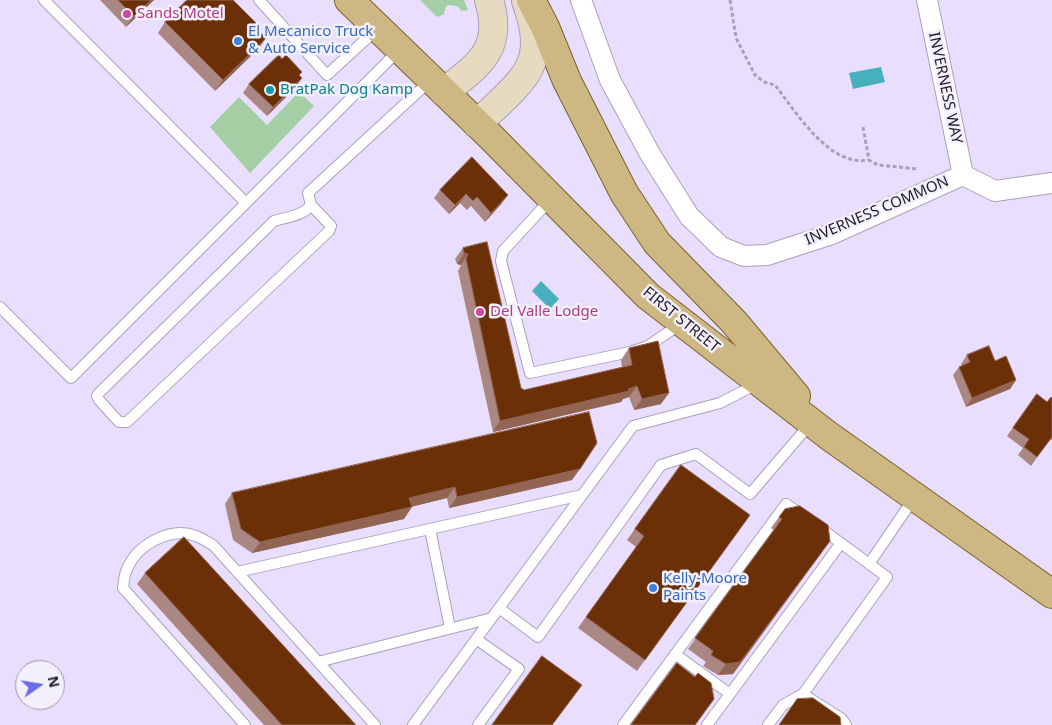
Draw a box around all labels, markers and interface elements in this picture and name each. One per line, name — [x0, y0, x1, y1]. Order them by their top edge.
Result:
place label: Sands Motel — [137, 5, 224, 23]
marker: Sands Motel — [121, 8, 133, 20]
place label: El Mecanico Truck & Auto Service — [248, 23, 373, 58]
street label: INVERNESS WAY — [924, 30, 966, 146]
marker: El Mecanico Truck & Auto Service — [232, 35, 244, 47]
place label: BratPak Dog Kamp — [280, 81, 413, 99]
marker: BratPak Dog Kamp — [264, 84, 276, 96]
street label: INVERNESS COMMON — [802, 173, 952, 249]
street label: FIRST STREET — [639, 284, 723, 356]
place label: Del Valle Lodge — [490, 303, 598, 321]
marker: Del Valle Lodge — [474, 306, 486, 318]
place label: Kelly-Moore Paints — [663, 570, 747, 605]
marker: Kelly-Moore Paints — [647, 582, 659, 594]
north arrow — [15, 660, 65, 710]
text: N — [44, 674, 65, 689]

